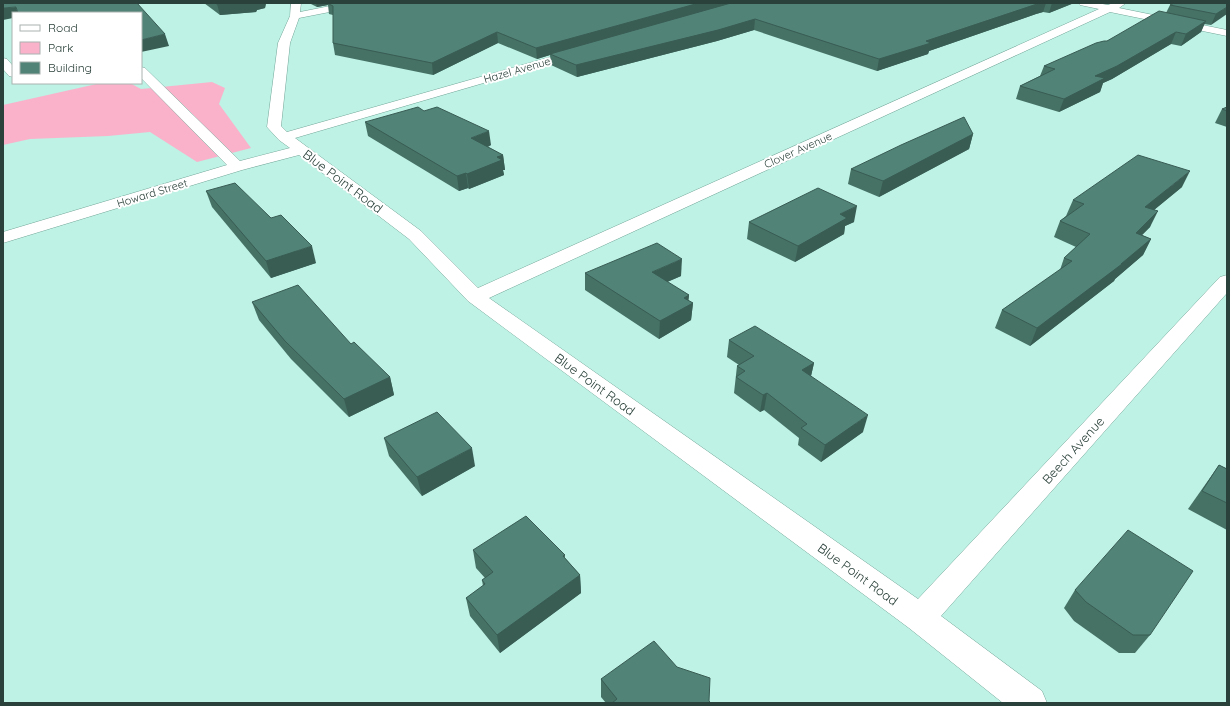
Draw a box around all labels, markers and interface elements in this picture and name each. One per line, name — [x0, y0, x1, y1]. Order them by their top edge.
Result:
legend — [12, 12, 142, 84]
text: Road — [48, 20, 78, 35]
text: Park — [48, 40, 73, 55]
street label: Hazel Avenue — [482, 54, 552, 86]
text: Building — [48, 60, 92, 75]
street label: Clover Avenue — [762, 129, 834, 171]
street label: Blue Point Road — [300, 146, 386, 216]
street label: Howard Street — [115, 176, 189, 210]
street label: Blue Point Road — [552, 349, 638, 419]
street label: Beech Avenue — [1039, 413, 1107, 487]
street label: Blue Point Road — [815, 539, 901, 609]

